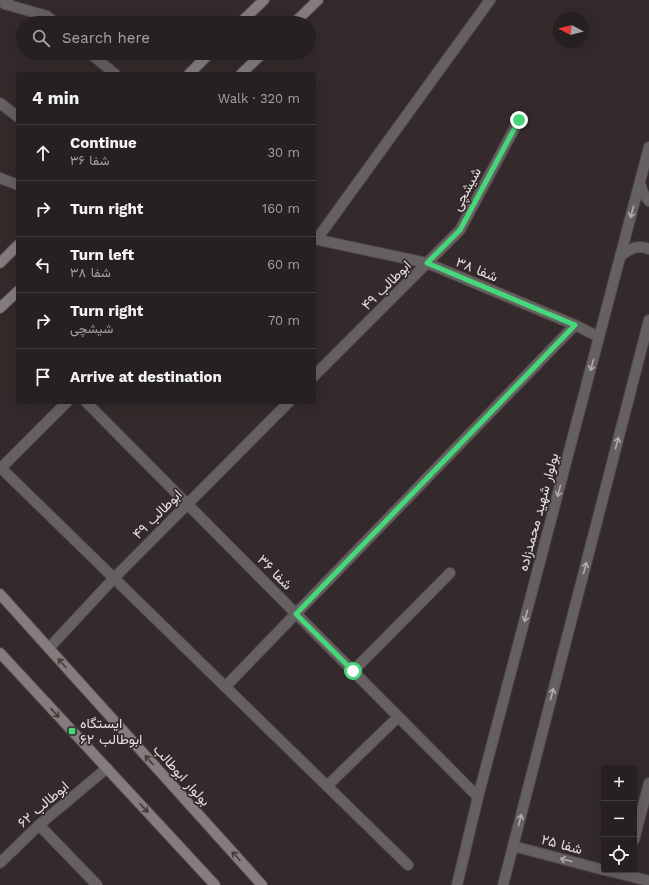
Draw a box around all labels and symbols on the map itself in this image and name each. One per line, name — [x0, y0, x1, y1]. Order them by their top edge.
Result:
north arrow — [553, 12, 589, 48]
route end — [510, 111, 528, 129]
street label: شیشچی — [448, 165, 486, 214]
one-way arrow — [628, 205, 635, 218]
street label: شفا ۳۸ — [454, 253, 500, 285]
street label: ابوطالب ۴۹ — [358, 257, 415, 314]
one-way arrow — [588, 358, 595, 371]
one-way arrow — [614, 436, 622, 449]
street label: بولوار شهید محمدزاده — [515, 451, 562, 573]
one-way arrow — [554, 484, 562, 497]
street label: ابوطالب ۴۹ — [129, 486, 186, 543]
street label: شفا ۳۶ — [254, 551, 296, 593]
one-way arrow — [581, 562, 589, 575]
one-way arrow — [521, 609, 529, 622]
one-way arrow — [57, 658, 67, 668]
route start — [344, 662, 362, 680]
one-way arrow — [549, 688, 556, 701]
one-way arrow — [50, 708, 60, 718]
place label: ایستگاه ابوطالب ۶۲ — [80, 715, 142, 748]
marker: ایستگاه ابوطالب ۶۲ — [67, 726, 77, 736]
street label: بولوار ابوطالب — [150, 741, 214, 810]
one-way arrow — [145, 755, 154, 765]
street label: ابوطالب ۶۲ — [14, 778, 72, 831]
one-way arrow — [139, 803, 148, 813]
one-way arrow — [516, 814, 524, 827]
street label: شفا ۲۵ — [540, 831, 584, 857]
one-way arrow — [231, 851, 241, 861]
one-way arrow — [560, 856, 573, 863]

